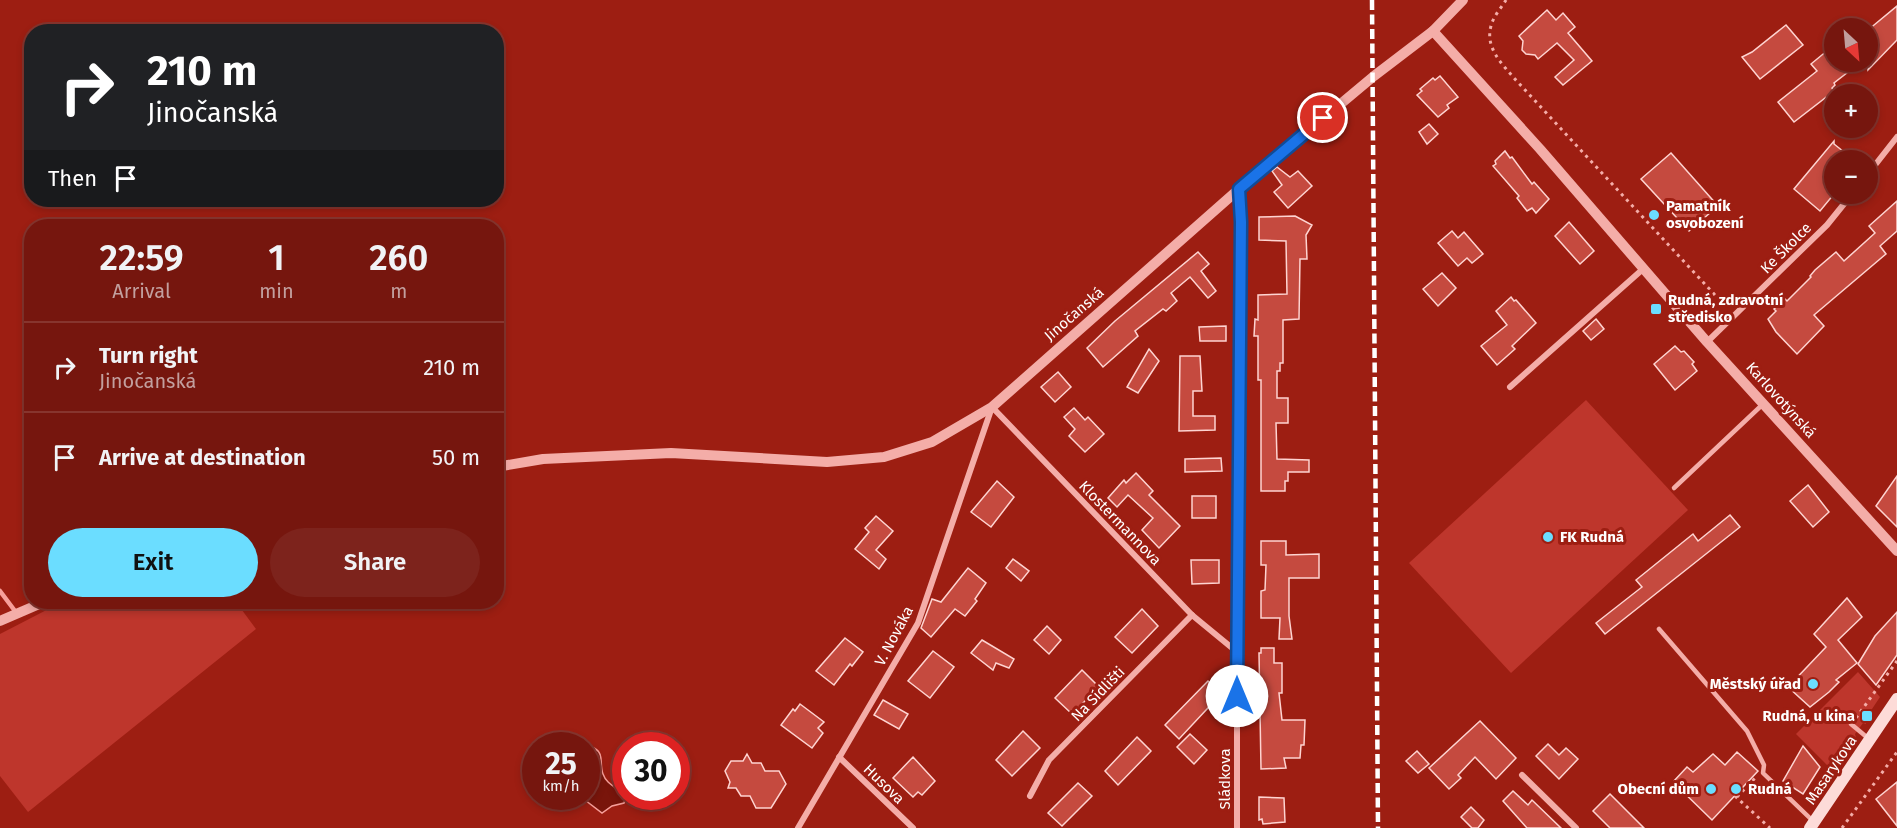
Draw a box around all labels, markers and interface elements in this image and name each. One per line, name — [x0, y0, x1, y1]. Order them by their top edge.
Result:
north arrow — [1824, 18, 1878, 72]
map controls — [1824, 18, 1878, 204]
text: 210 m — [147, 46, 257, 96]
icon: right — [48, 48, 126, 126]
button: + — [1824, 84, 1878, 138]
pin — [1297, 92, 1348, 143]
text: Jinočanská — [147, 97, 278, 129]
icon: arrive — [1306, 101, 1339, 134]
button: − — [1824, 150, 1878, 204]
icon: arrive — [109, 162, 142, 195]
text: Then — [48, 165, 97, 192]
place label: Pamatník osvobození — [1666, 197, 1744, 232]
marker: Pamatník osvobození — [1647, 208, 1661, 222]
street label: Ke Školce — [1757, 219, 1815, 277]
text: 22:59 — [100, 236, 184, 280]
text: 1 — [268, 236, 285, 280]
text: 260 — [369, 236, 428, 280]
text: Arrival — [112, 279, 171, 303]
text: min — [259, 279, 294, 303]
text: m — [390, 279, 407, 303]
street label: Jinočanská — [1041, 283, 1107, 345]
place label: Rudná, zdravotní středisko — [1668, 291, 1784, 326]
marker: Rudná, zdravotní středisko — [1649, 302, 1663, 316]
text: Turn right — [99, 342, 198, 369]
icon: right — [48, 351, 81, 384]
text: 210 m — [423, 354, 480, 381]
street label: Karlovotýnská — [1742, 358, 1820, 442]
text: Jinočanská — [99, 369, 196, 393]
icon: arrive — [48, 441, 81, 474]
text: Arrive at destination — [99, 444, 306, 471]
text: 50 m — [432, 444, 480, 471]
street label: Klostermannova — [1075, 477, 1165, 569]
button: Exit — [48, 528, 258, 597]
button: Share — [270, 528, 480, 597]
place label: FK Rudná — [1560, 528, 1624, 546]
marker: FK Rudná — [1541, 530, 1555, 544]
street label: V. Nováka — [871, 603, 917, 669]
street label: Na Sídlišti — [1068, 663, 1128, 725]
position arrow — [1205, 664, 1269, 728]
place label: Městský úřad — [1710, 675, 1801, 693]
marker: Městský úřad — [1806, 677, 1820, 691]
place label: Rudná, u kina — [1763, 707, 1855, 725]
marker: Rudná, u kina — [1860, 709, 1874, 723]
speed limit sign: 30 — [612, 732, 690, 810]
street label: Masarykova — [1801, 732, 1861, 808]
text: 25 — [545, 746, 577, 782]
street label: Sládkova — [1216, 748, 1234, 810]
street label: Husova — [860, 760, 908, 808]
text: km/h — [542, 777, 580, 795]
place label: Obecní dům — [1618, 780, 1699, 798]
place label: Rudná — [1748, 780, 1792, 798]
marker: Obecní dům — [1704, 782, 1718, 796]
marker: Rudná — [1729, 782, 1743, 796]

